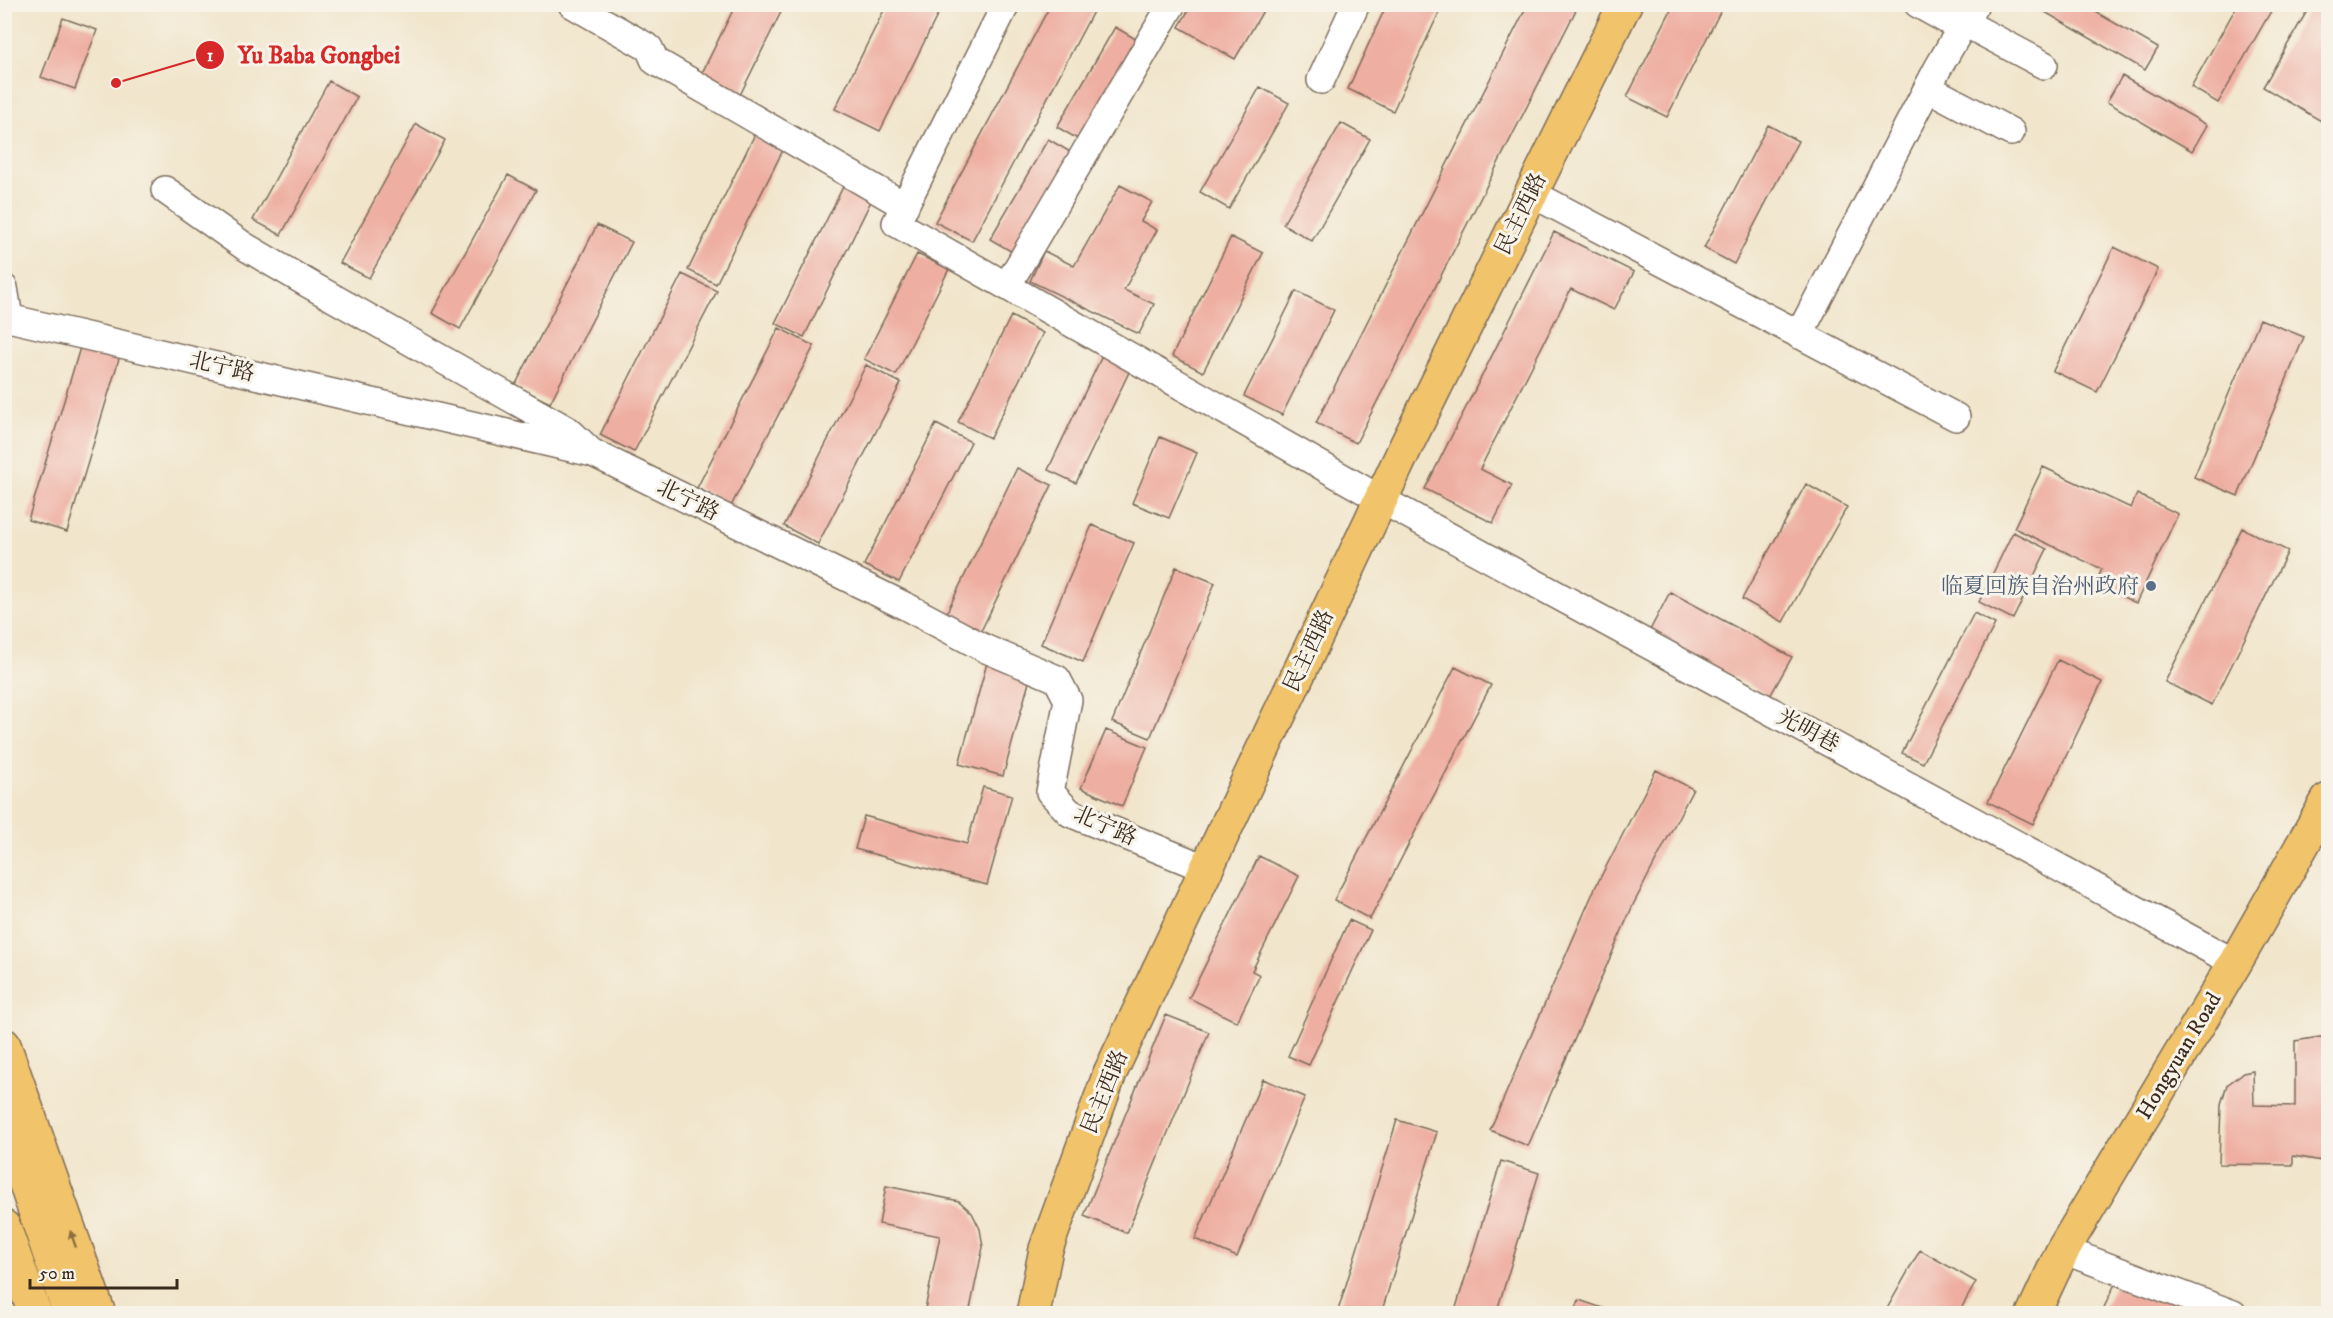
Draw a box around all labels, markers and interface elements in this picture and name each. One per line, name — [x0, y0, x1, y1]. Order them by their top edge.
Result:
callout: Yu Baba Gongbei — [195, 34, 412, 76]
text: Yu Baba Gongbei — [237, 41, 400, 71]
text: 1 — [207, 45, 214, 67]
street label: 民主西路 — [1490, 169, 1552, 259]
street label: 北宁路 — [187, 346, 257, 388]
street label: 北宁路 — [652, 473, 724, 527]
place label: 临夏回族自治州政府 — [1941, 573, 2139, 600]
marker: 临夏回族自治州政府 — [2144, 579, 2158, 593]
street label: 民主西路 — [1278, 605, 1340, 697]
street label: 光明巷 — [1773, 704, 1843, 758]
street label: 北宁路 — [1069, 800, 1141, 852]
street label: Hongyuan Road — [2130, 988, 2228, 1124]
street label: 民主西路 — [1076, 1046, 1134, 1138]
one-way arrow — [67, 1229, 77, 1247]
scale bar — [30, 1252, 177, 1290]
text: 50 m — [39, 1263, 75, 1285]

